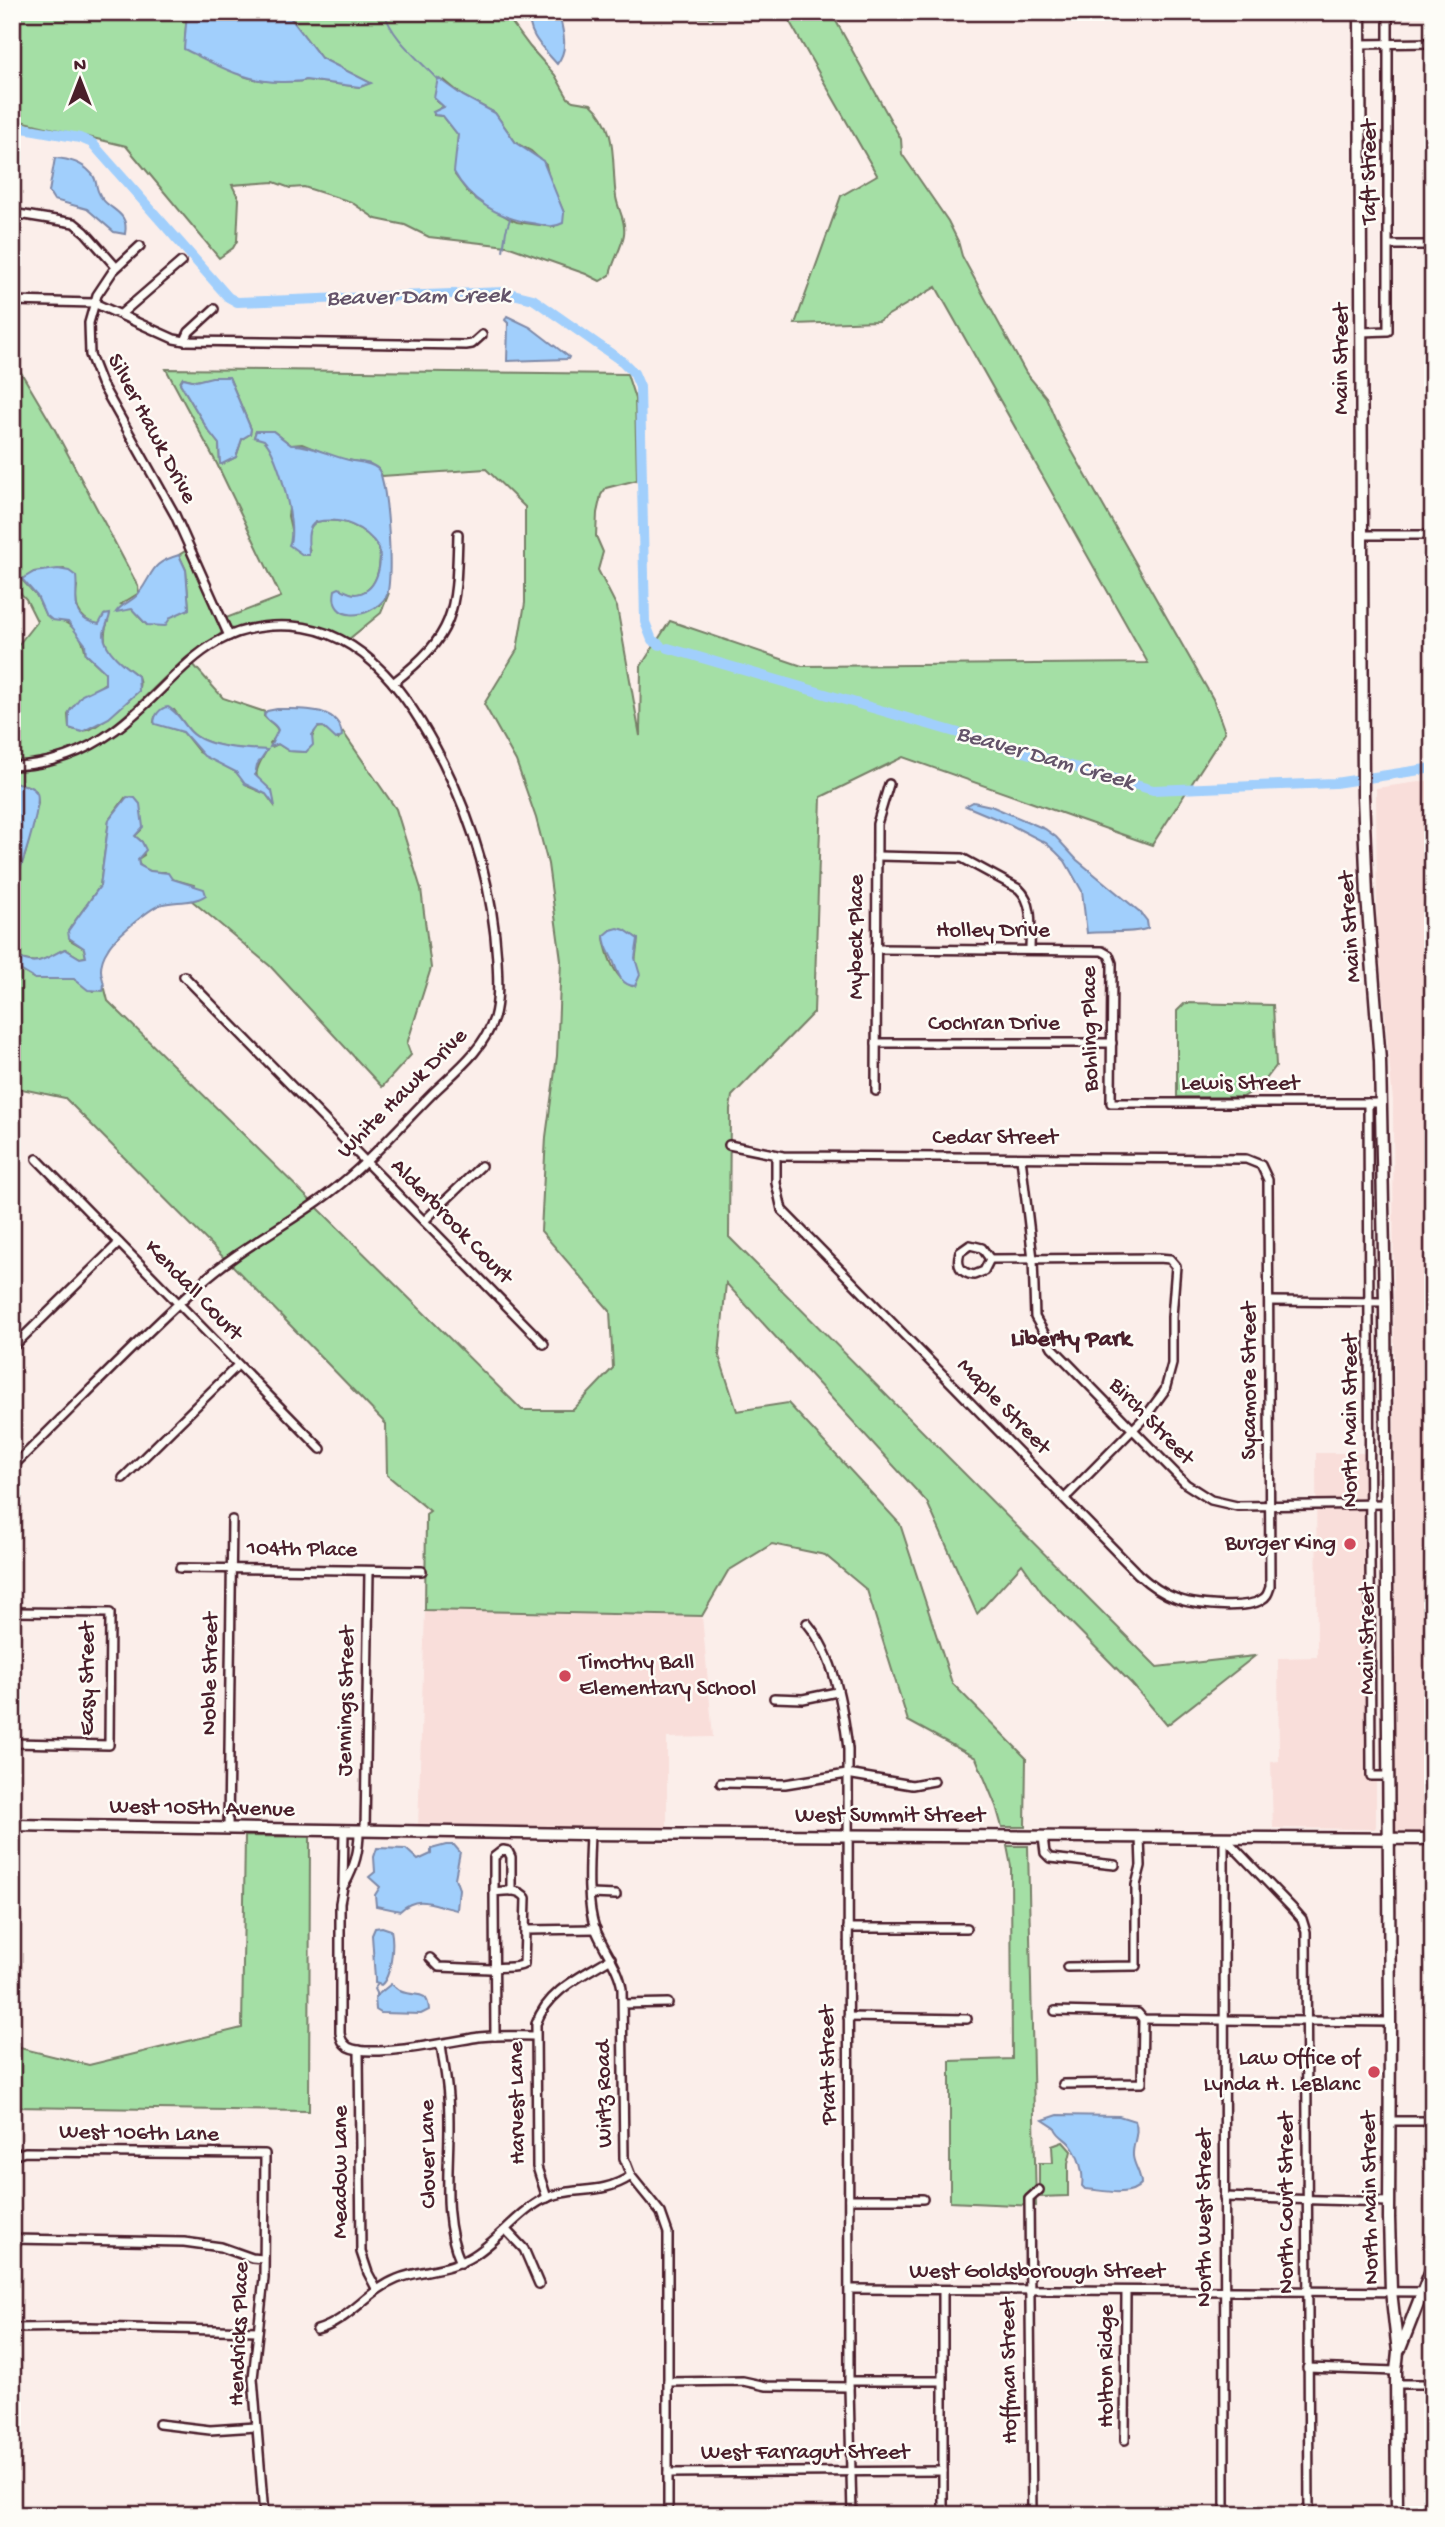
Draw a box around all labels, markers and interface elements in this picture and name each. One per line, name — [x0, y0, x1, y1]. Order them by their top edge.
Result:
north arrow — [46, 46, 116, 116]
text: N — [74, 55, 86, 78]
street label: Taft Street — [1357, 118, 1384, 226]
water label: Beaver Dam Creek — [326, 282, 512, 314]
street label: Main Street — [1329, 302, 1356, 415]
street label: Silver Hawk Drive — [100, 349, 202, 510]
water label: Beaver Dam Creek — [953, 720, 1140, 799]
street label: Main Street — [1334, 869, 1368, 984]
street label: Mybeck Place — [844, 873, 871, 1000]
street label: Holley Drive — [936, 918, 1051, 945]
street label: Bohling Place — [1076, 965, 1106, 1093]
street label: Cochran Drive — [928, 1011, 1061, 1038]
street label: White Hawk Drive — [332, 1022, 475, 1165]
street label: Lewis Street — [1181, 1071, 1301, 1098]
street label: Cedar Street — [932, 1125, 1059, 1152]
street label: Alderbrook Court — [384, 1153, 519, 1292]
street label: Kendall Court — [138, 1235, 249, 1348]
street label: Sycamore Street — [1237, 1301, 1264, 1460]
district label: Liberty Park — [1011, 1326, 1135, 1355]
street label: North Main Street — [1338, 1333, 1365, 1508]
street label: Maple Street — [950, 1353, 1057, 1462]
street label: Birch Street — [1102, 1372, 1201, 1473]
place label: Burger King — [1224, 1531, 1336, 1558]
street label: 104th Place — [245, 1536, 359, 1564]
marker: Burger King — [1342, 1536, 1358, 1552]
street label: Main Street — [1355, 1582, 1382, 1695]
street label: Noble Street — [196, 1611, 226, 1736]
street label: Easy Street — [75, 1621, 102, 1736]
street label: Jennings Street — [332, 1624, 362, 1776]
place label: Timothy Ball Elementary School — [577, 1650, 756, 1703]
marker: Timothy Ball Elementary School — [557, 1668, 573, 1684]
street label: West 105th Avenue — [109, 1794, 296, 1824]
street label: West Summit Street — [795, 1803, 987, 1830]
street label: Pratt Street — [814, 2004, 844, 2126]
street label: Wirtz Road — [591, 2038, 619, 2148]
street label: Harvest Lane — [503, 2040, 533, 2165]
place label: Law Office of Lynda H. LeBlanc — [1203, 2046, 1362, 2099]
marker: Law Office of Lynda H. LeBlanc — [1366, 2064, 1382, 2080]
street label: Clover Lane — [415, 2098, 443, 2209]
street label: Meadow Lane — [328, 2104, 355, 2239]
street label: North Main Street — [1356, 2109, 1386, 2285]
street label: North Court Street — [1274, 2110, 1301, 2294]
street label: West 106th Lane — [59, 2119, 220, 2149]
street label: North West Street — [1192, 2127, 1219, 2307]
street label: West Goldsborough Street — [909, 2259, 1166, 2286]
street label: Hendricks Place — [224, 2260, 256, 2407]
street label: Hoffman Street — [995, 2296, 1025, 2444]
street label: Holton Ridge — [1094, 2303, 1121, 2428]
street label: West Farragut Street — [701, 2440, 911, 2467]

